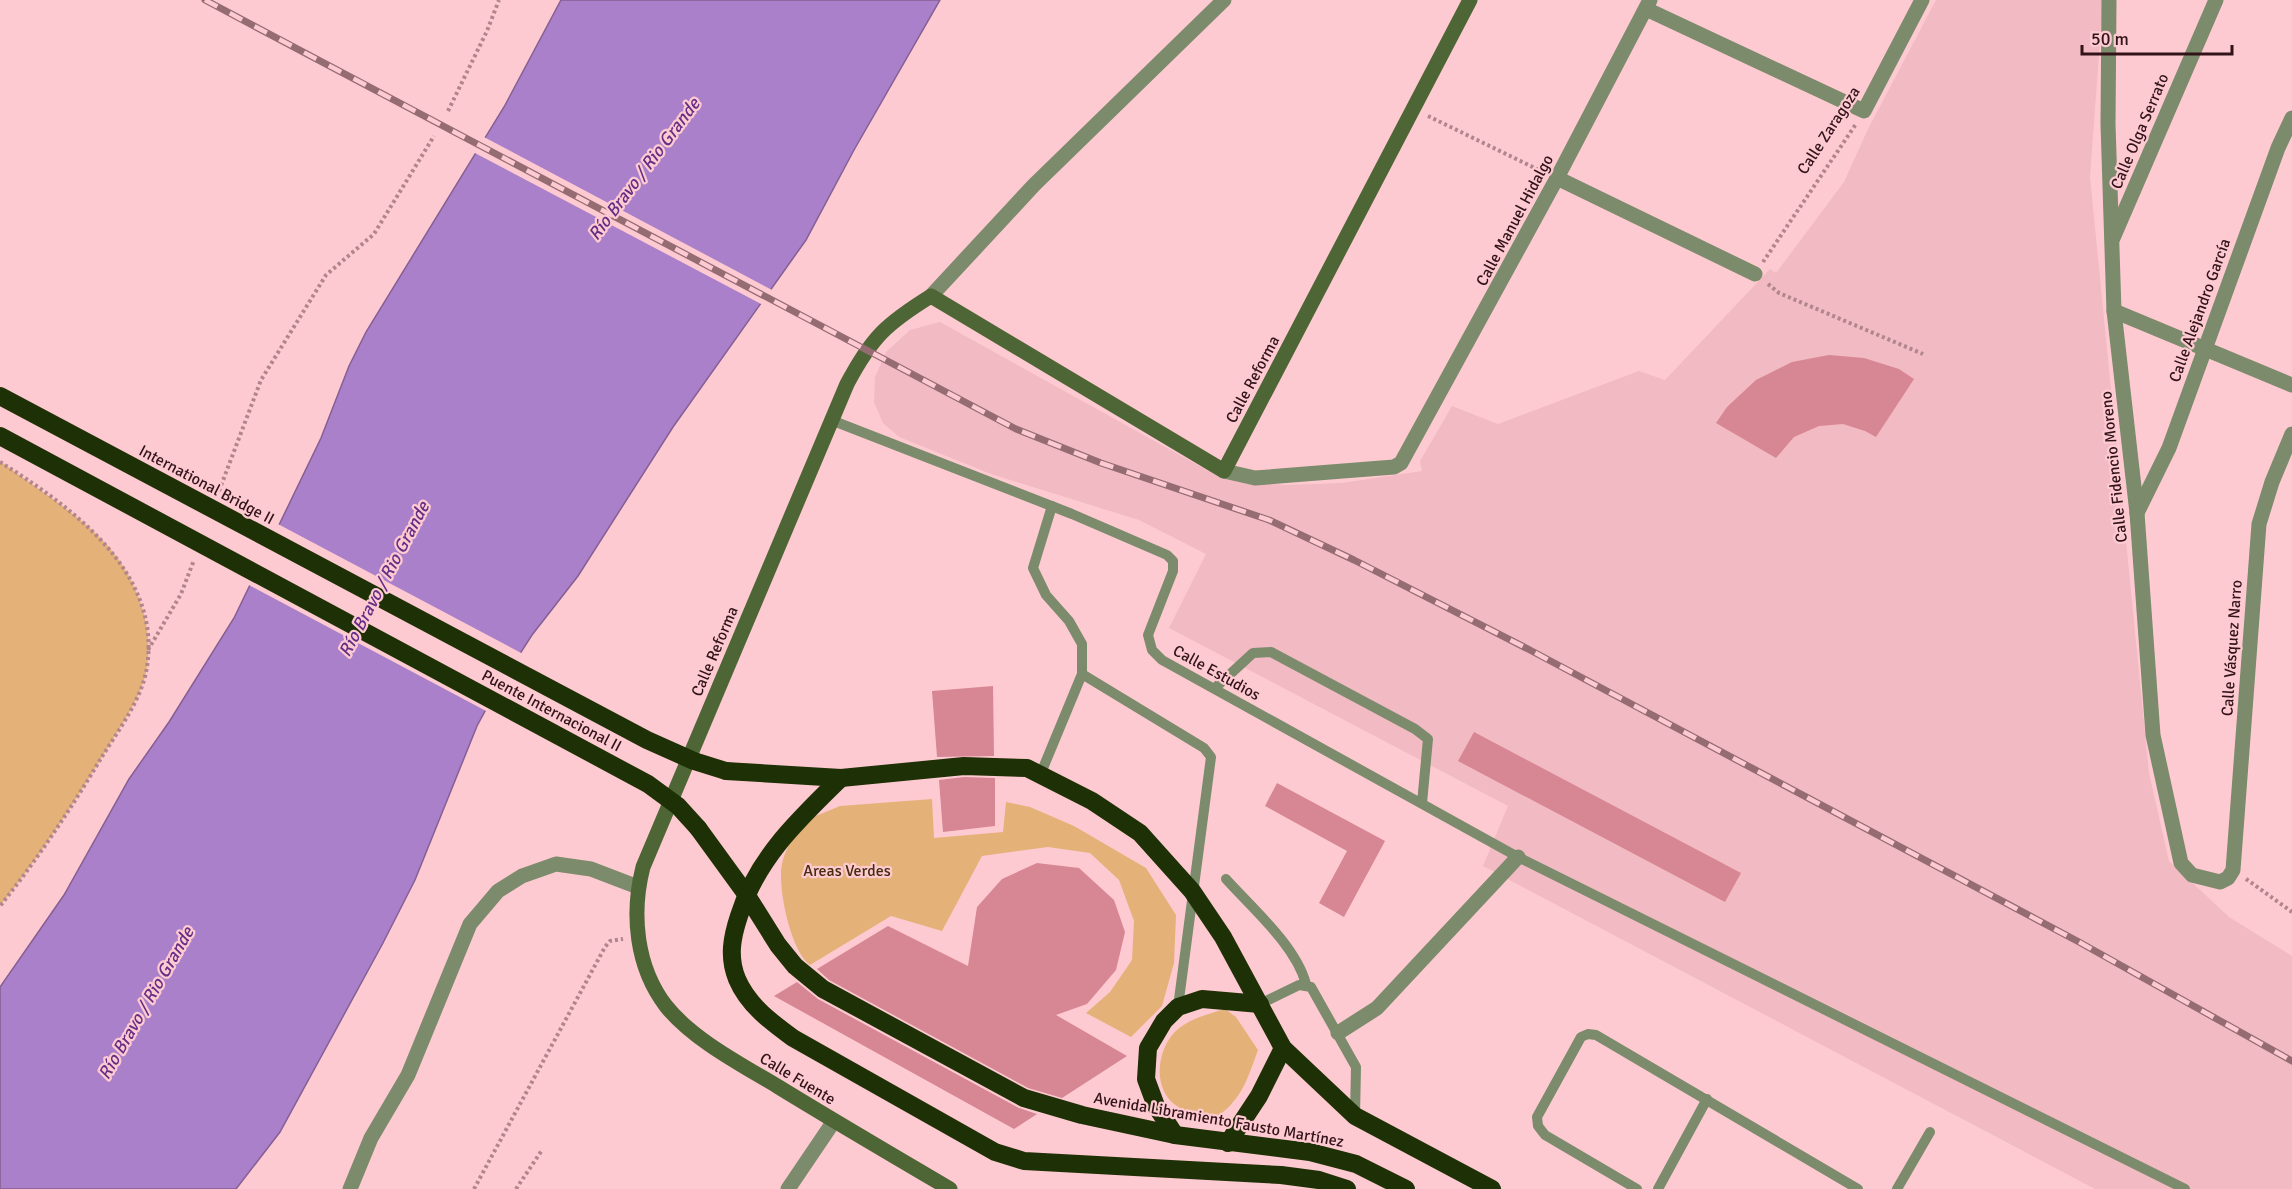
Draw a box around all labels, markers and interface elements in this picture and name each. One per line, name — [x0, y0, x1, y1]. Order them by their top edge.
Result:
scale bar — [2082, 18, 2232, 56]
text: 50 m — [2091, 28, 2129, 50]
street label: Calle Olga Serrato — [2107, 71, 2173, 192]
street label: Calle Zaragoza — [1793, 83, 1865, 178]
water label: Río Bravo / Rio Grande — [583, 93, 705, 244]
street label: Calle Manuel Hidalgo — [1472, 151, 1558, 290]
street label: Calle Alejandro García — [2165, 236, 2235, 385]
street label: Calle Reforma — [1222, 332, 1284, 427]
street label: Calle Fidencio Moreno — [2096, 390, 2132, 543]
street label: International Bridge II — [135, 441, 278, 529]
water label: Río Bravo / Rio Grande — [334, 497, 435, 660]
street label: Calle Vásquez Narro — [2217, 579, 2247, 717]
street label: Calle Reforma — [687, 603, 743, 699]
street label: Calle Estudios — [1169, 641, 1264, 705]
street label: Puente Internacional II — [478, 666, 625, 756]
park label: Areas Verdes — [803, 861, 891, 881]
water label: Río Bravo / Rio Grande — [93, 922, 199, 1083]
street label: Calle Fuente — [756, 1048, 839, 1109]
street label: Avenida Libramiento Fausto Martínez — [1092, 1088, 1346, 1152]

